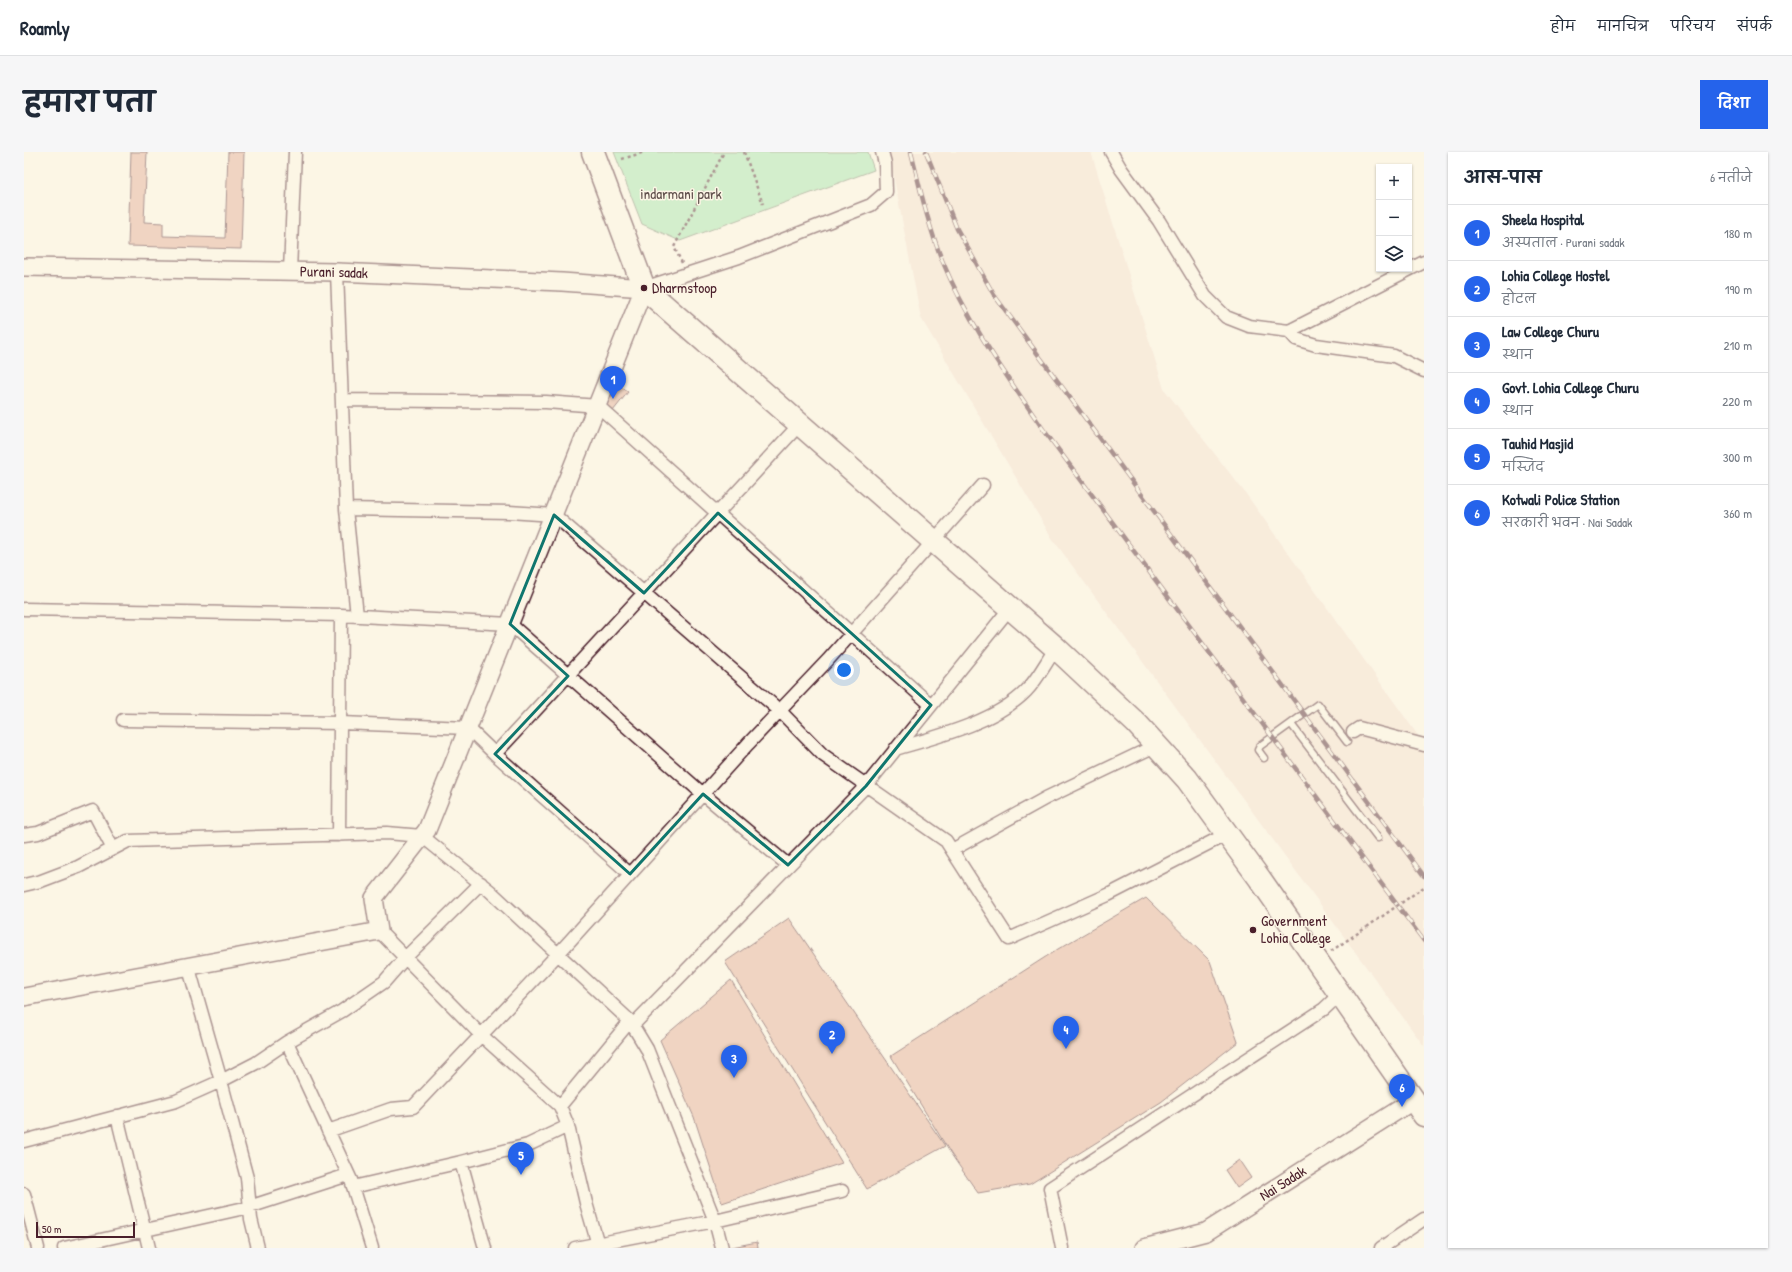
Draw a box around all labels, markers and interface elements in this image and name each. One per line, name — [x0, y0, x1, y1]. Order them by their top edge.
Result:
text: Roamly — [20, 15, 70, 41]
text: होम — [1551, 16, 1575, 35]
text: मानचित्र — [1597, 16, 1649, 35]
text: परिचय — [1671, 16, 1715, 35]
text: संपर्क — [1737, 16, 1772, 35]
button: दिशा — [1700, 80, 1768, 129]
text: हमारा पता — [24, 83, 155, 121]
map controls — [1376, 164, 1412, 272]
button: + — [1376, 164, 1412, 200]
text: आस-पास — [1464, 165, 1542, 188]
text: 6 नतीजे — [1710, 168, 1752, 186]
park label: indarmani park — [640, 183, 722, 204]
button: − — [1376, 200, 1412, 236]
text: Sheela Hospital — [1502, 209, 1584, 230]
text: 1 — [1475, 224, 1479, 242]
text: 180 m — [1724, 224, 1752, 242]
text: अस्पताल · Purani sadak — [1502, 233, 1625, 251]
button: layers — [1376, 236, 1412, 272]
street label: Purani sadak — [300, 260, 369, 283]
text: Lohia College Hostel — [1502, 265, 1609, 286]
place label: Dharmstoop — [652, 277, 717, 298]
text: 2 — [1474, 280, 1480, 298]
text: 190 m — [1725, 280, 1752, 298]
marker: Dharmstoop — [639, 283, 649, 293]
text: होटल — [1502, 289, 1536, 307]
text: Law College Churu — [1502, 321, 1599, 342]
text: 3 — [1474, 336, 1480, 354]
text: 210 m — [1724, 336, 1752, 354]
text: स्थान — [1502, 345, 1533, 363]
pin: 1 — [600, 366, 626, 399]
text: Govt. Lohia College Churu — [1502, 377, 1639, 398]
text: 4 — [1475, 392, 1479, 410]
text: 220 m — [1722, 392, 1752, 410]
text: स्थान — [1502, 401, 1533, 419]
text: Tauhid Masjid — [1502, 433, 1573, 454]
text: 5 — [1474, 448, 1480, 466]
text: 300 m — [1723, 448, 1752, 466]
text: मस्जिद — [1502, 457, 1544, 475]
text: Kotwali Police Station — [1502, 489, 1620, 510]
text: 6 — [1474, 504, 1480, 522]
text: 360 m — [1723, 504, 1752, 522]
text: सरकारी भवन · Nai Sadak — [1502, 513, 1633, 531]
your location — [834, 660, 854, 680]
place label: Government Lohia College — [1261, 910, 1331, 948]
marker: Government Lohia College — [1248, 925, 1258, 935]
pin: 4 — [1053, 1016, 1079, 1049]
pin: 2 — [819, 1021, 845, 1054]
pin: 3 — [721, 1045, 747, 1078]
pin: 6 — [1389, 1074, 1415, 1107]
pin: 5 — [508, 1142, 534, 1175]
street label: Nai Sadak — [1255, 1160, 1310, 1205]
scale bar — [36, 1220, 135, 1239]
text: 50 m — [42, 1222, 62, 1236]

